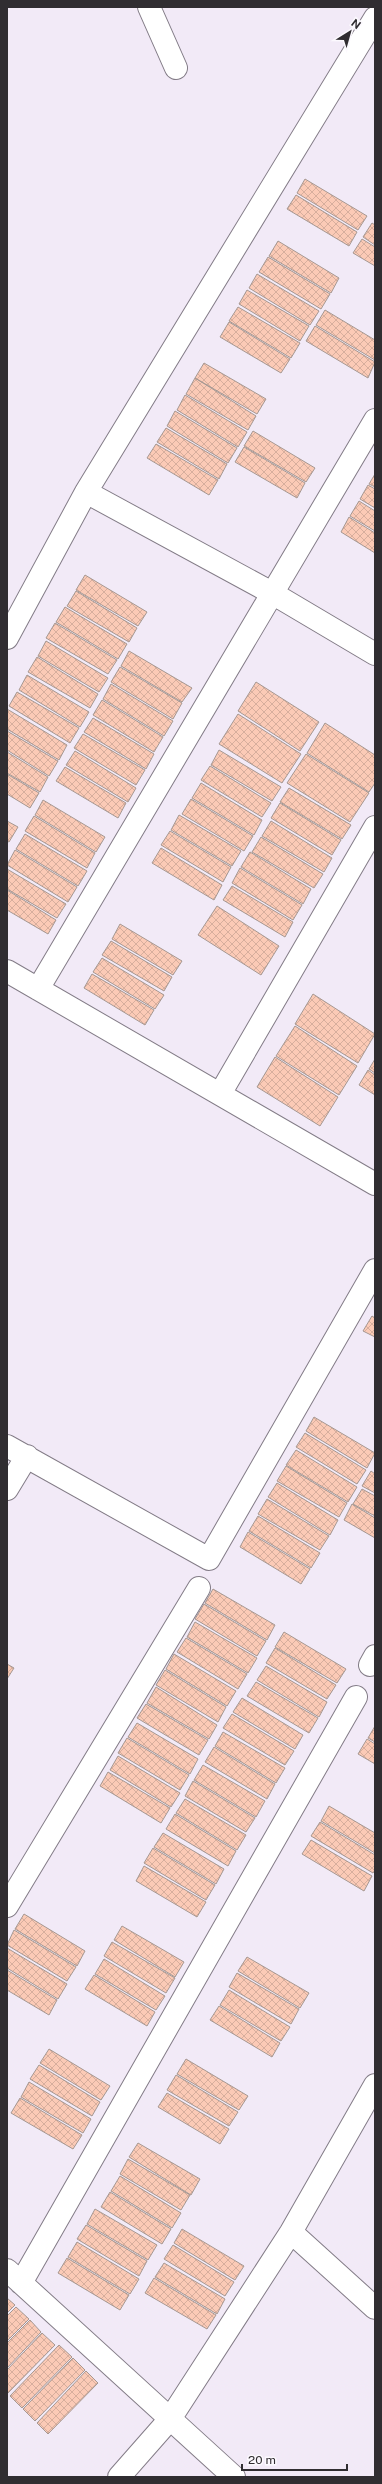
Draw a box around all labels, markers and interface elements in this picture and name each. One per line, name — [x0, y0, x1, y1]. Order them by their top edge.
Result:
north arrow — [330, 12, 370, 52]
text: N — [349, 17, 363, 31]
scale bar — [242, 2446, 347, 2472]
text: 20 m — [248, 2453, 276, 2467]

